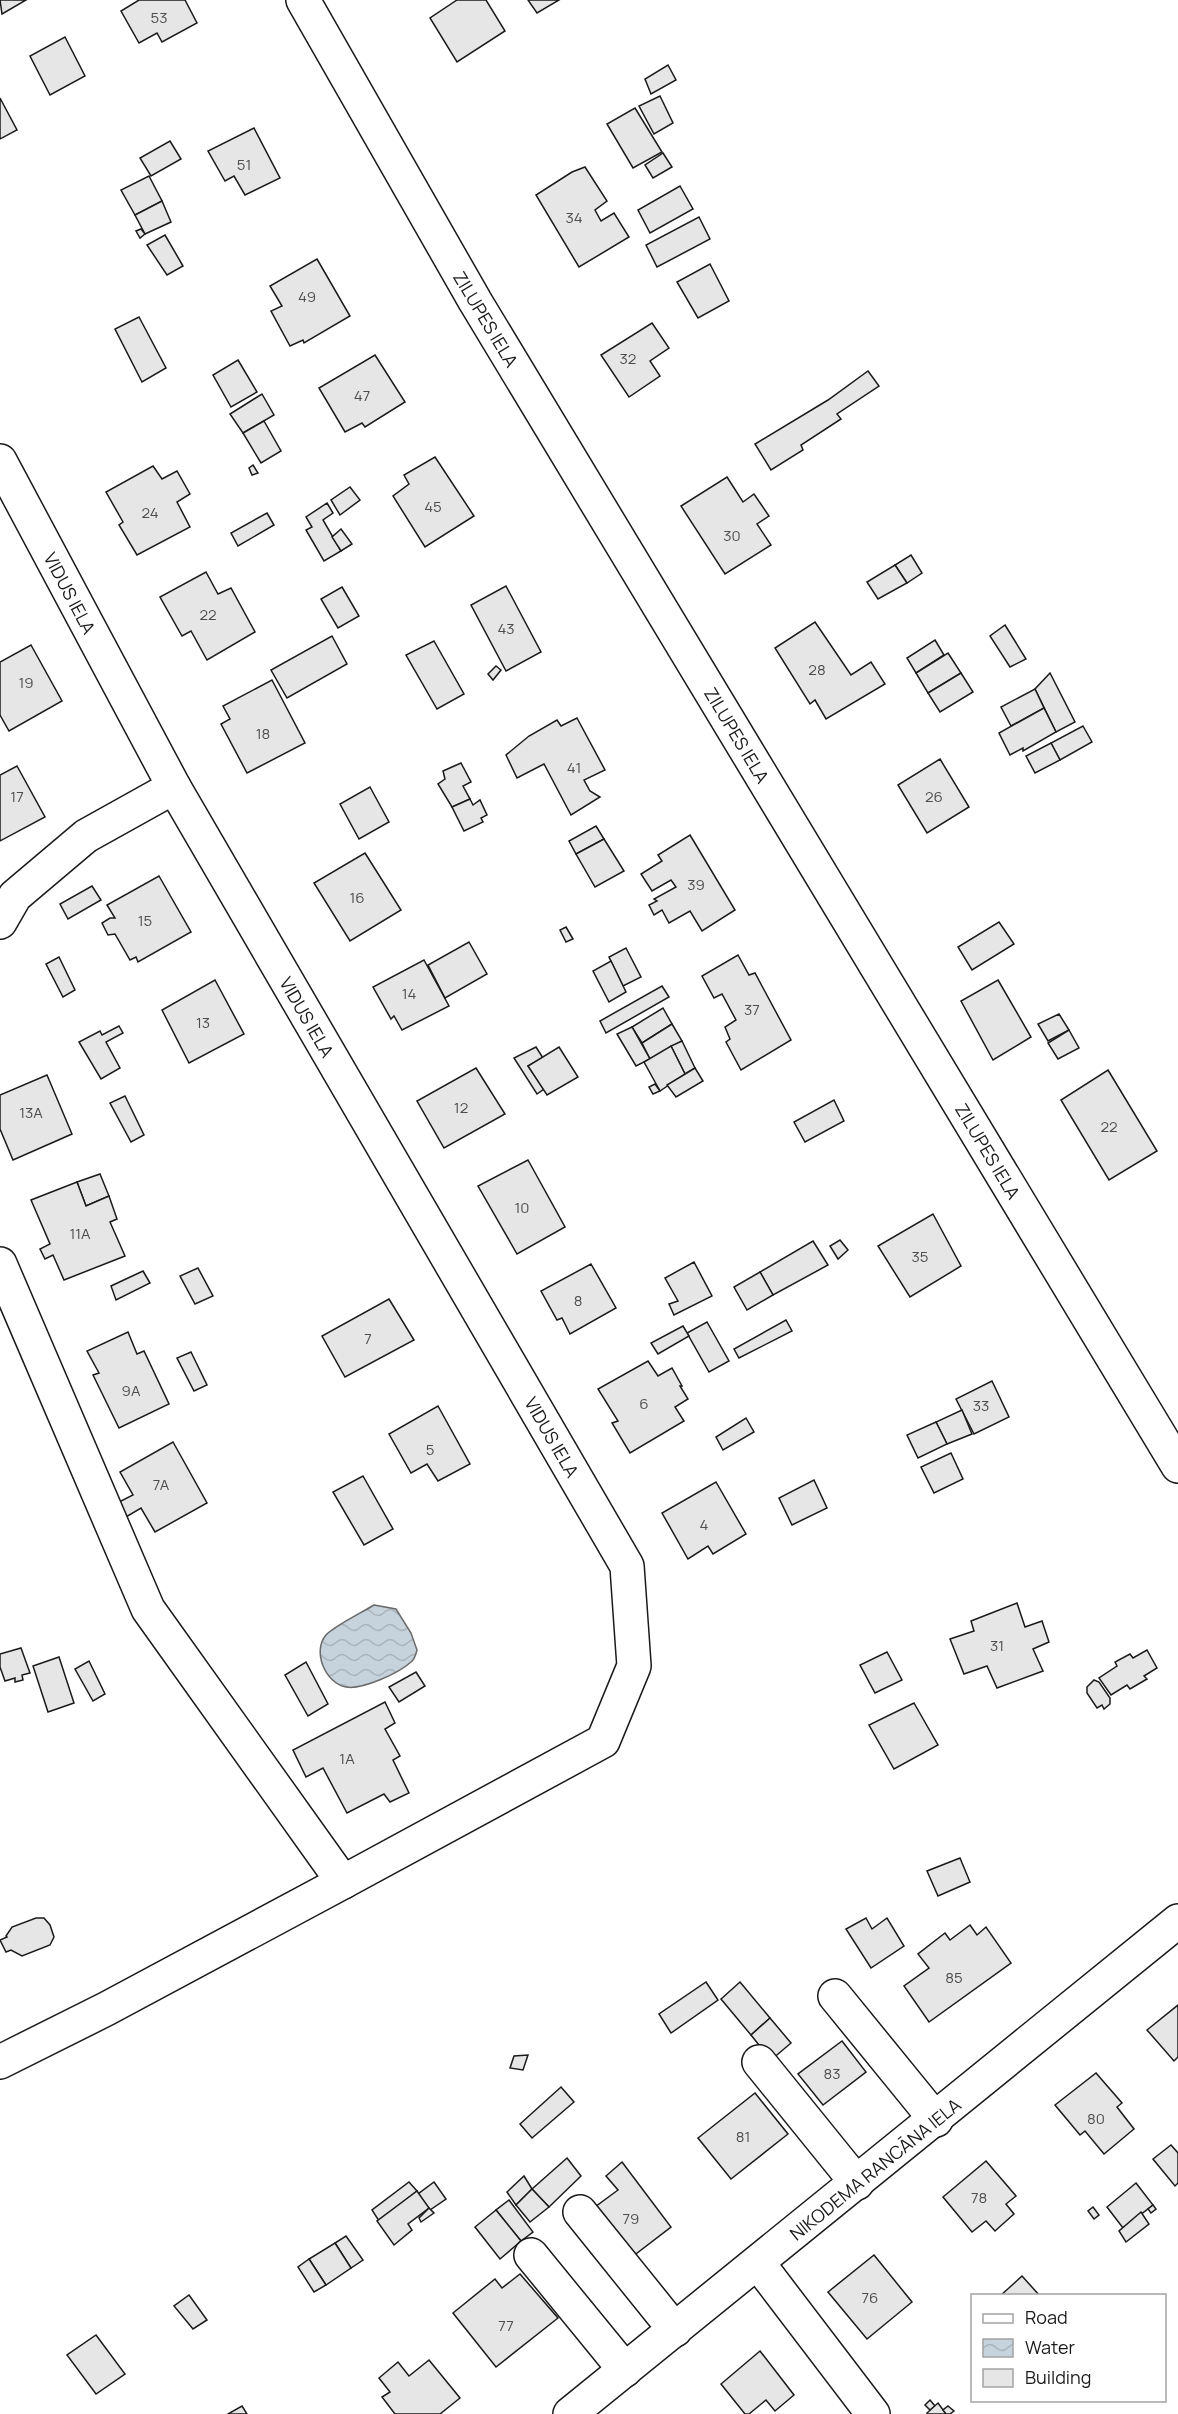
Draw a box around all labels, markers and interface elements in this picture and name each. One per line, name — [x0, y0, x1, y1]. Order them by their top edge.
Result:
house number: 53 — [151, 7, 167, 28]
house number: 51 — [237, 154, 251, 175]
house number: 34 — [565, 207, 583, 228]
street label: ZILUPES IELA — [448, 267, 524, 372]
house number: 49 — [298, 286, 316, 307]
house number: 32 — [620, 348, 636, 369]
house number: 47 — [354, 385, 370, 406]
house number: 45 — [424, 496, 442, 517]
house number: 24 — [141, 502, 159, 523]
house number: 30 — [723, 525, 741, 546]
street label: VIDUS IELA — [39, 548, 102, 638]
house number: 22 — [199, 604, 217, 625]
house number: 43 — [497, 618, 515, 639]
house number: 28 — [808, 659, 826, 680]
house number: 19 — [18, 672, 34, 693]
street label: ZILUPES IELA — [699, 683, 775, 788]
house number: 18 — [256, 723, 270, 744]
house number: 41 — [567, 757, 581, 778]
house number: 17 — [10, 786, 24, 807]
house number: 26 — [925, 786, 943, 807]
house number: 39 — [687, 874, 705, 895]
house number: 16 — [349, 887, 365, 908]
house number: 15 — [138, 910, 152, 931]
street label: VIDUS IELA — [274, 972, 340, 1062]
house number: 14 — [402, 983, 416, 1004]
house number: 37 — [744, 999, 760, 1020]
house number: 13 — [196, 1012, 210, 1033]
house number: 12 — [454, 1097, 468, 1118]
street label: ZILUPES IELA — [950, 1099, 1026, 1204]
house number: 13A — [19, 1102, 43, 1123]
house number: 22 — [1100, 1116, 1118, 1137]
house number: 10 — [515, 1197, 530, 1218]
house number: 11A — [69, 1223, 91, 1244]
house number: 35 — [912, 1246, 928, 1267]
house number: 8 — [574, 1290, 582, 1311]
house number: 7 — [364, 1328, 372, 1349]
house number: 9A — [122, 1380, 141, 1401]
street label: VIDUS IELA — [519, 1392, 585, 1482]
house number: 6 — [639, 1393, 649, 1414]
house number: 33 — [973, 1395, 989, 1416]
house number: 5 — [426, 1439, 434, 1460]
house number: 7A — [153, 1474, 170, 1495]
house number: 4 — [700, 1514, 709, 1535]
house number: 31 — [990, 1635, 1004, 1656]
house number: 1A — [339, 1748, 355, 1769]
house number: 85 — [945, 1967, 963, 1988]
house number: 83 — [823, 2063, 841, 2084]
street label: NIKODEMA RANCĀNA IELA — [784, 2092, 966, 2246]
house number: 80 — [1087, 2108, 1105, 2129]
house number: 81 — [736, 2126, 750, 2147]
house number: 78 — [971, 2187, 987, 2208]
house number: 79 — [623, 2208, 639, 2229]
house number: 76 — [862, 2287, 878, 2308]
legend — [971, 2294, 1166, 2402]
text: Road — [1025, 2305, 1068, 2329]
house number: 77 — [498, 2315, 514, 2336]
text: Water — [1025, 2335, 1075, 2359]
text: Building — [1025, 2365, 1091, 2389]

